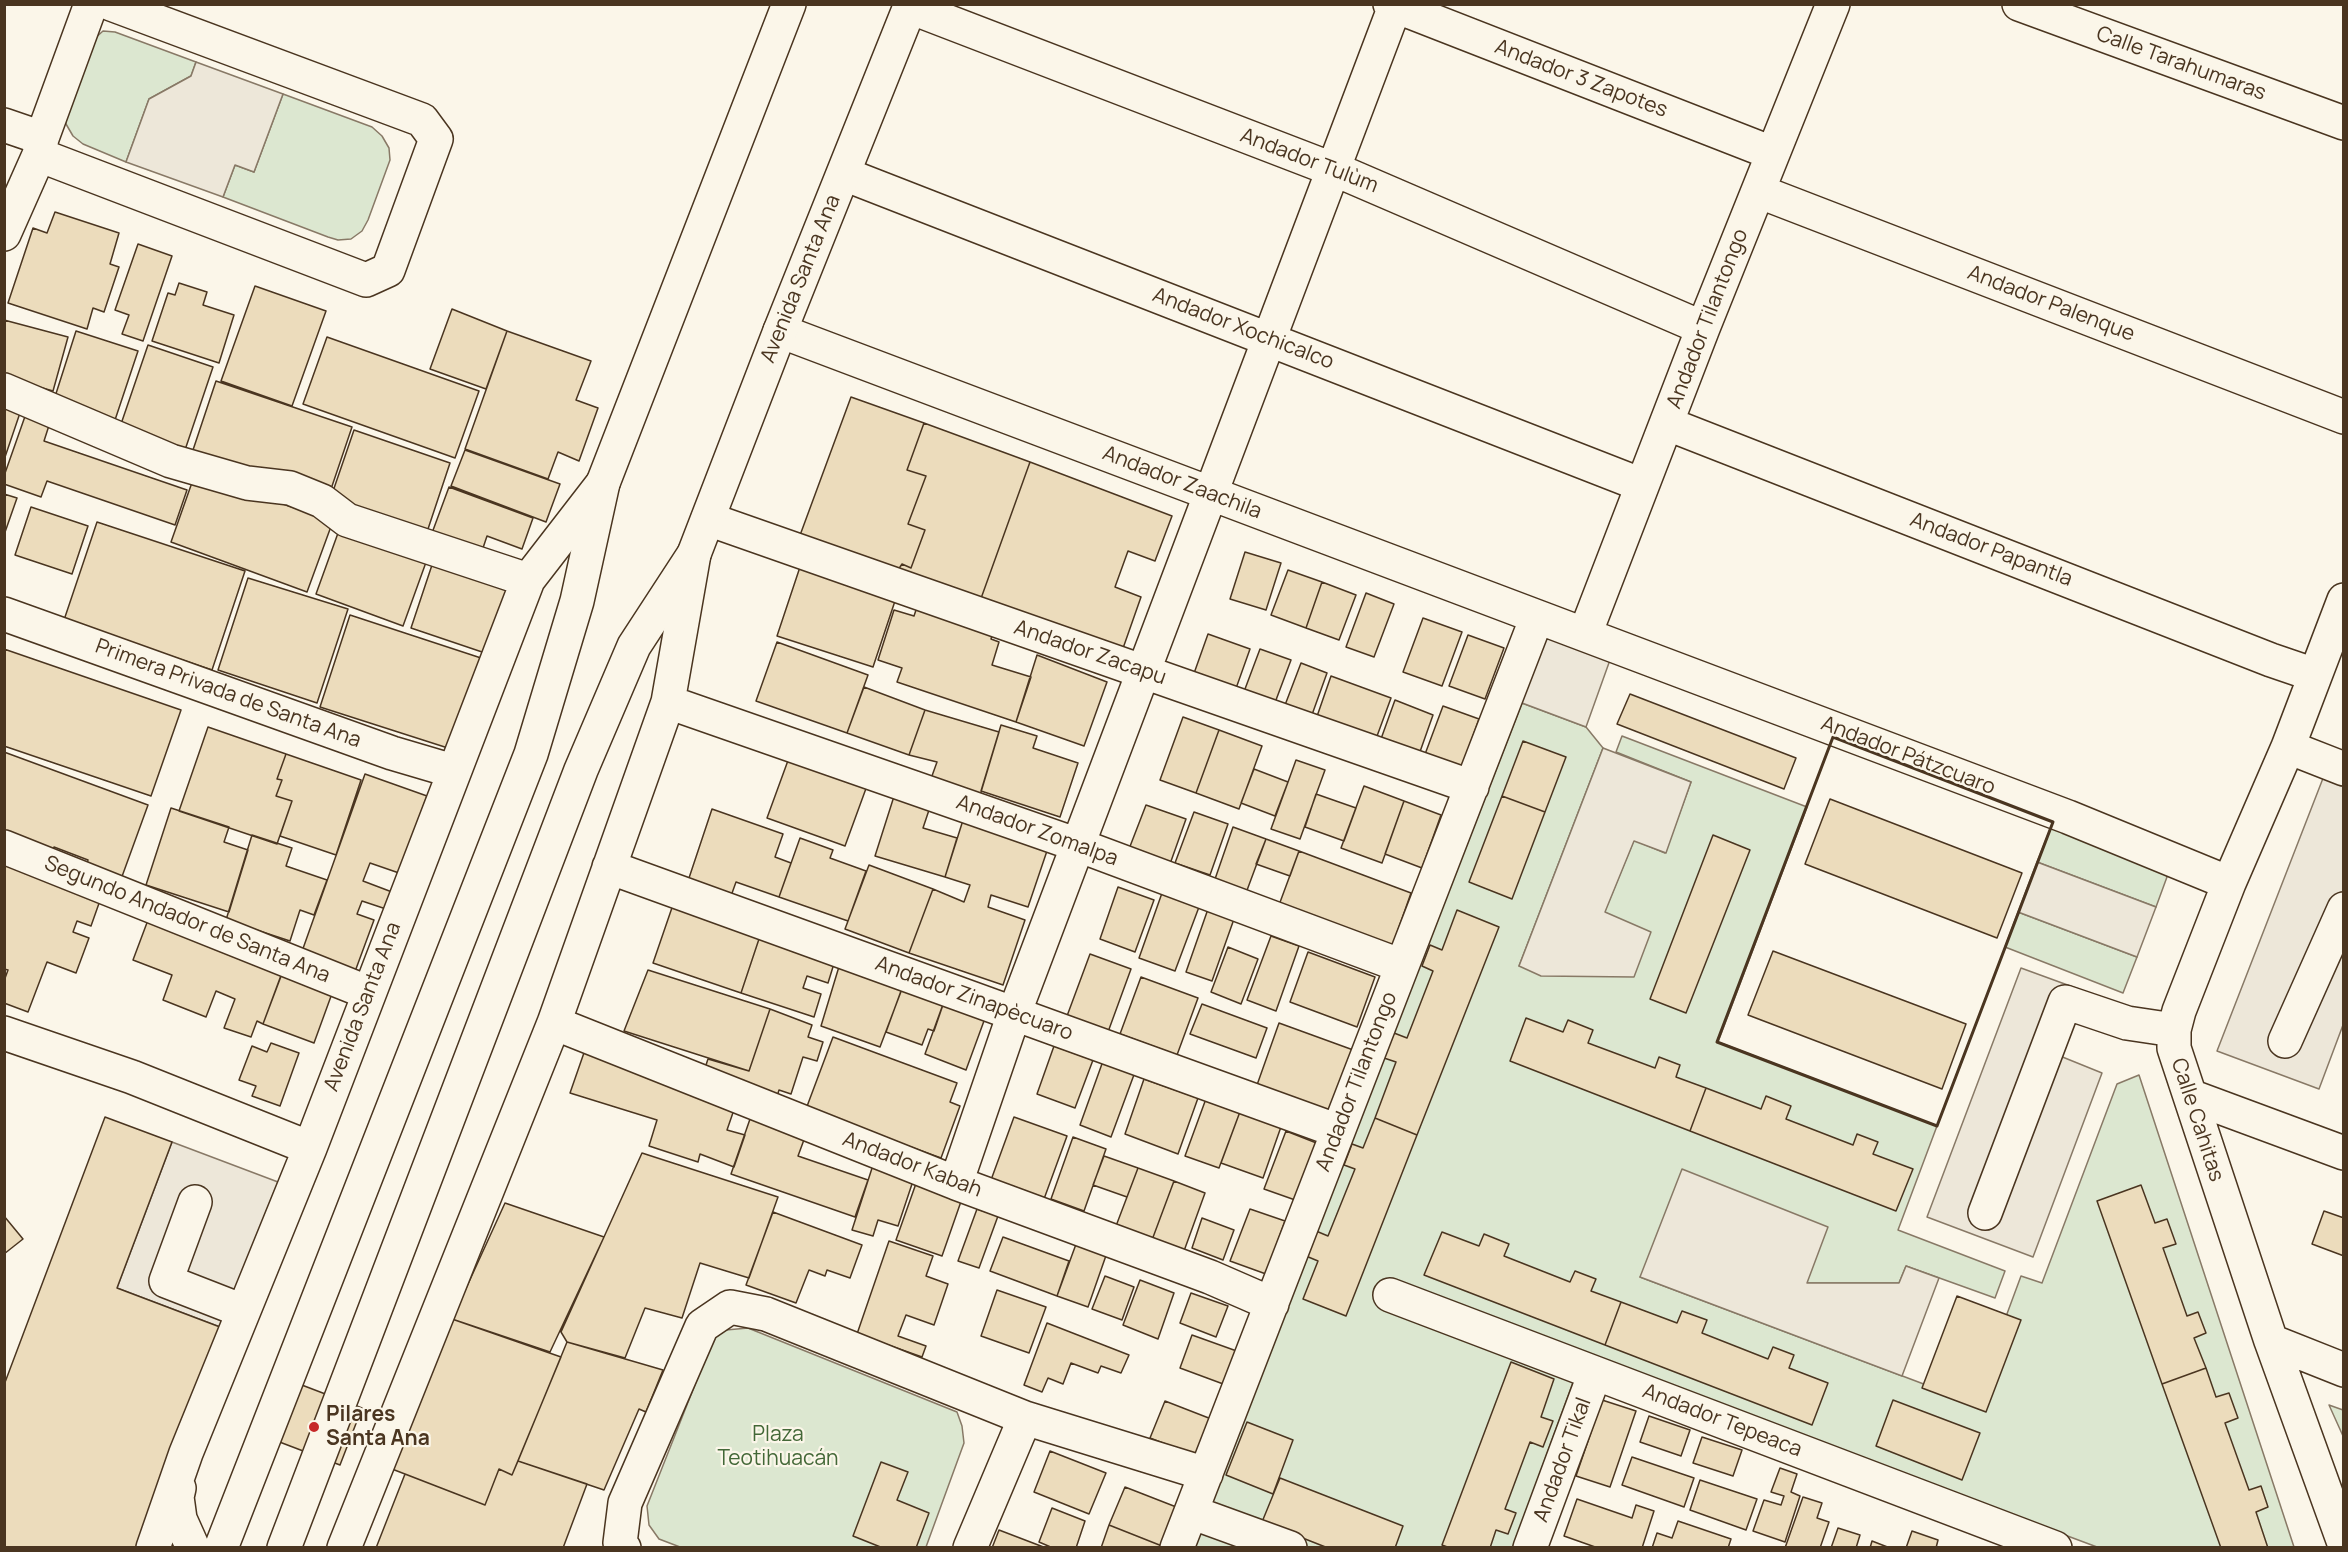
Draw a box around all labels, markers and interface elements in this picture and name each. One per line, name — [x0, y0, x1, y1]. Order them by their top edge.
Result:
street label: Calle Tarahumaras — [2093, 22, 2269, 106]
street label: Andador 3 Zapotes — [1491, 34, 1671, 124]
street label: Andador Tulùm — [1237, 123, 1381, 199]
street label: Avenida Santa Ana — [756, 191, 846, 367]
street label: Andador Tilantongo — [1662, 225, 1754, 413]
street label: Andador Palenque — [1964, 261, 2138, 347]
street label: Andador Xochicalco — [1149, 283, 1337, 375]
street label: Andador Zaachila — [1099, 441, 1265, 525]
street label: Andador Papantla — [1906, 507, 2076, 593]
street label: Andador Zacapu — [1011, 615, 1169, 691]
street label: Primera Privada de Santa Ana — [92, 634, 364, 754]
street label: Andador Pátzcuaro — [1817, 711, 1999, 801]
street label: Andador Zomalpa — [953, 790, 1121, 872]
street label: Segundo Andador de Santa Ana — [41, 851, 333, 989]
street label: Avenida Santa Ana — [319, 919, 407, 1095]
street label: Andador Zinapècuaro — [872, 951, 1076, 1047]
street label: Andador Tilantongo — [1311, 988, 1403, 1176]
street label: Calle Cahitas — [2165, 1055, 2229, 1185]
street label: Andador Kabah — [839, 1127, 985, 1203]
street label: Andador Tepeaca — [1639, 1379, 1805, 1463]
street label: Andador Tikal — [1529, 1394, 1597, 1526]
place label: Pilares Santa Ana — [326, 1402, 430, 1452]
marker: Pilares Santa Ana — [307, 1420, 321, 1434]
park label: Plaza Teotihuacán — [717, 1422, 839, 1472]

